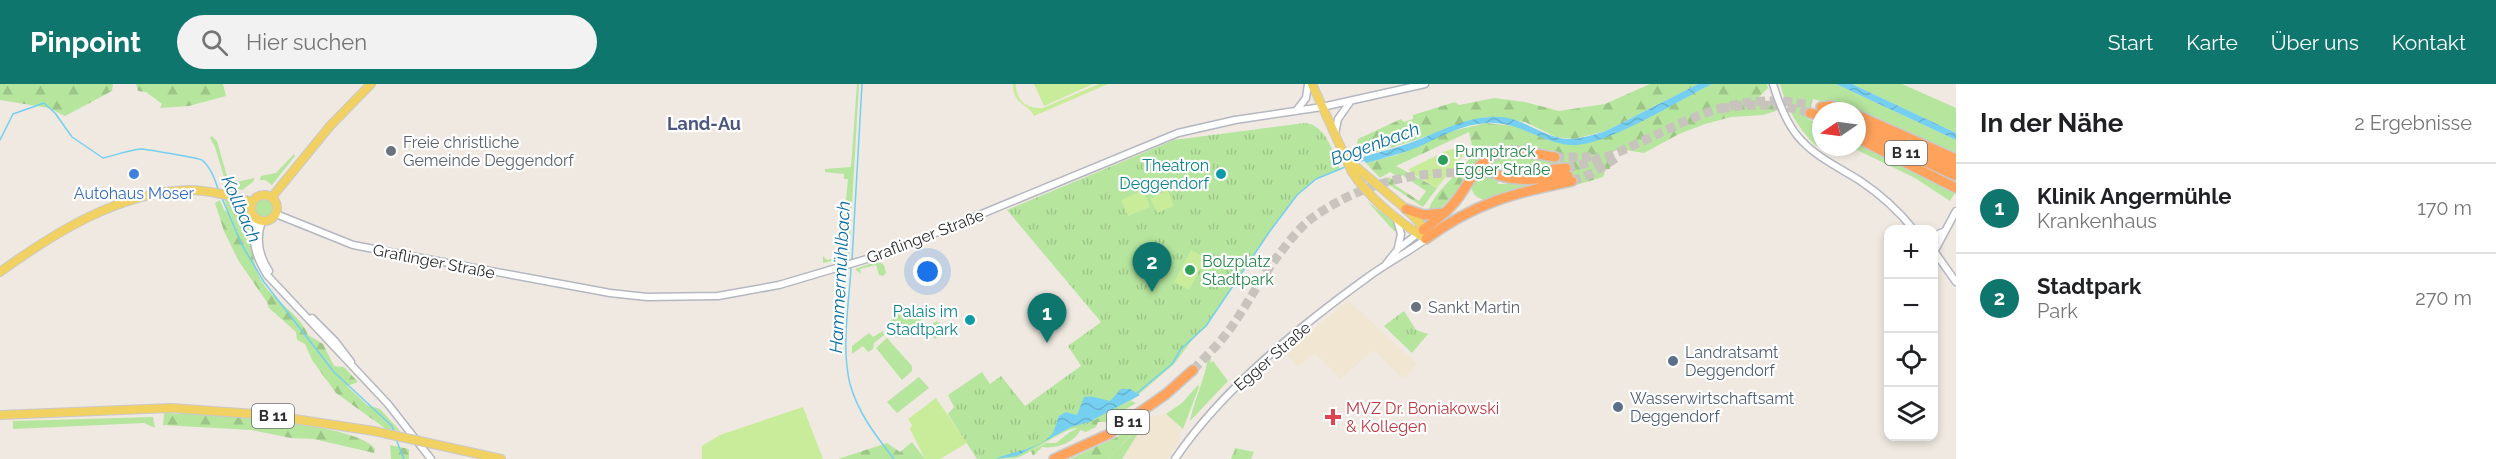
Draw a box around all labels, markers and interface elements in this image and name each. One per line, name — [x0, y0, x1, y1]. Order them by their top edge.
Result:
search box — [177, 15, 597, 69]
text: Pinpoint — [30, 26, 141, 59]
icon: search — [198, 26, 231, 59]
text: Hier suchen — [246, 29, 367, 55]
text: Start — [2108, 30, 2153, 55]
text: Karte — [2186, 30, 2238, 55]
text: Über uns — [2271, 30, 2359, 55]
text: Kontakt — [2392, 30, 2466, 55]
north arrow — [1812, 102, 1866, 156]
text: In der Nähe — [1980, 108, 2123, 138]
text: 2 Ergebnisse — [2354, 111, 2472, 135]
district label: Land-Au — [667, 113, 741, 134]
water label: Bogenbach — [1327, 118, 1422, 169]
place label: Freie christliche Gemeinde Deggendorf — [403, 133, 575, 170]
road number: B 11 — [1885, 141, 1927, 165]
place label: Pumptrack Egger Straße — [1455, 142, 1550, 179]
marker: Freie christliche Gemeinde Deggendorf — [384, 144, 398, 158]
marker: Pumptrack Egger Straße — [1436, 153, 1450, 167]
place label: Theatron Deggendorf — [1119, 156, 1210, 193]
marker: Autohaus Moser — [127, 167, 141, 181]
marker: Theatron Deggendorf — [1214, 167, 1228, 181]
water label: Kollbach — [217, 172, 266, 246]
text: Klinik Angermühle — [2037, 183, 2231, 209]
place label: Autohaus Moser — [74, 184, 195, 203]
text: 1 — [1995, 196, 2004, 220]
text: 170 m — [2417, 196, 2472, 220]
water label: Hammermühlbach — [825, 200, 854, 354]
street label: Graflinger Straße — [864, 205, 986, 268]
text: Krankenhaus — [2037, 209, 2157, 233]
map controls — [1884, 225, 1938, 441]
button: + — [1884, 225, 1938, 279]
street label: Graflinger Straße — [371, 240, 497, 283]
pin: 2 — [1132, 242, 1172, 292]
place label: Bolzplatz Stadtpark — [1202, 252, 1274, 289]
your location — [913, 257, 942, 286]
marker: Bolzplatz Stadtpark — [1183, 263, 1197, 277]
text: Stadtpark — [2037, 273, 2141, 299]
button: − — [1884, 279, 1938, 333]
text: 2 — [1994, 286, 2005, 310]
text: 270 m — [2415, 286, 2472, 310]
pin: 1 — [1028, 294, 1066, 343]
place label: Sankt Martin — [1428, 298, 1520, 317]
text: Park — [2037, 299, 2078, 323]
marker: Sankt Martin — [1409, 300, 1423, 314]
place label: Palais im Stadtpark — [886, 302, 959, 339]
marker: Palais im Stadtpark — [963, 313, 977, 327]
street label: Egger Straße — [1230, 318, 1315, 395]
button: locate — [1884, 333, 1938, 387]
place label: Landratsamt Deggendorf — [1685, 343, 1779, 380]
marker: Landratsamt Deggendorf — [1666, 354, 1680, 368]
button: layers — [1884, 387, 1938, 441]
place label: Wasserwirtschaftsamt Deggendorf — [1630, 389, 1795, 426]
place label: MVZ Dr. Boniakowski & Kollegen — [1346, 399, 1499, 436]
marker: Wasserwirtschaftsamt Deggendorf — [1611, 400, 1625, 414]
road number: B 11 — [252, 404, 294, 428]
marker: MVZ Dr. Boniakowski & Kollegen — [1324, 408, 1342, 426]
road number: B 11 — [1107, 410, 1149, 434]

